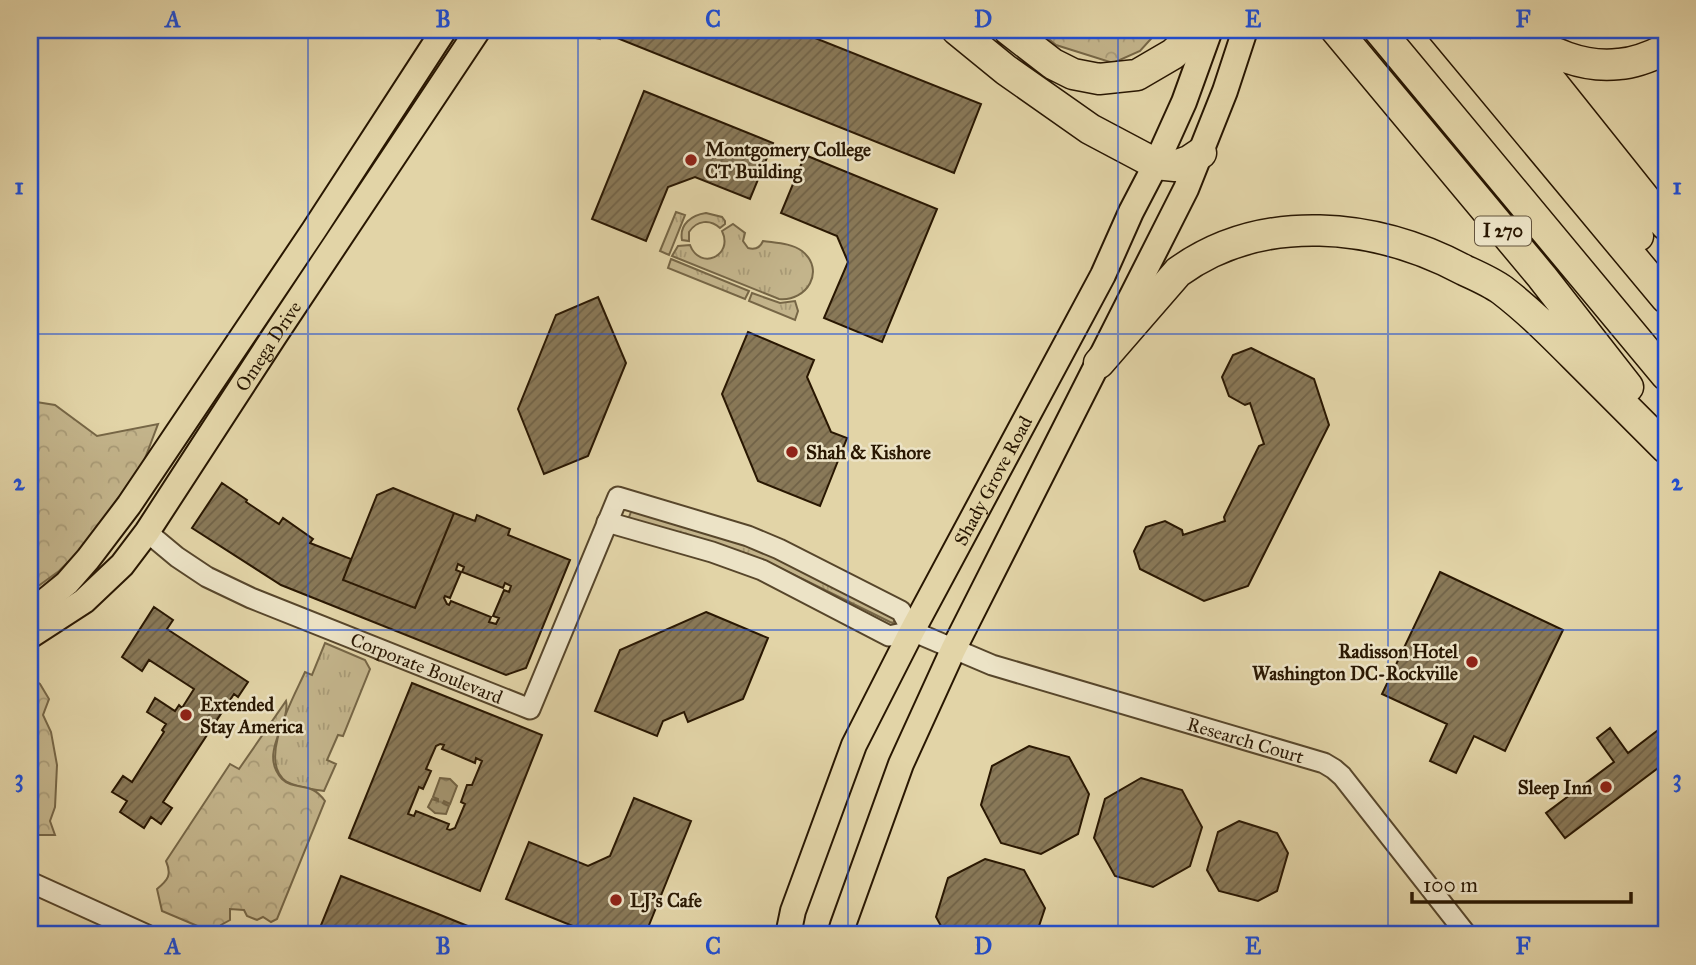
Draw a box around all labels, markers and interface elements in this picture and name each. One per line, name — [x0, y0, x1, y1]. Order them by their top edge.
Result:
text: A — [163, 5, 181, 33]
text: B — [435, 5, 451, 33]
text: C — [705, 5, 721, 33]
text: D — [974, 5, 992, 33]
text: E — [1245, 5, 1262, 33]
text: F — [1515, 5, 1531, 33]
place label: Montgomery College CT Building — [705, 138, 871, 184]
marker: Montgomery College CT Building — [683, 152, 699, 168]
text: 1 — [14, 172, 24, 200]
text: 1 — [1672, 172, 1682, 200]
road number: I 270 — [1475, 216, 1531, 246]
street label: Omega Drive — [231, 297, 306, 396]
street label: Shady Grove Road — [949, 412, 1038, 550]
place label: Shah & Kishore — [806, 441, 931, 464]
marker: Shah & Kishore — [784, 444, 800, 460]
text: 2 — [13, 468, 25, 496]
text: 2 — [1671, 468, 1683, 496]
street label: Corporate Boulevard — [347, 628, 506, 709]
place label: Radisson Hotel Washington DC-Rockville — [1252, 640, 1459, 686]
marker: Radisson Hotel Washington DC-Rockville — [1464, 654, 1480, 670]
place label: Extended Stay America — [200, 693, 304, 739]
marker: Extended Stay America — [178, 707, 194, 723]
street label: Research Court — [1184, 712, 1307, 768]
text: 3 — [14, 764, 24, 793]
text: 3 — [1672, 764, 1682, 793]
place label: Sleep Inn — [1518, 776, 1593, 800]
marker: Sleep Inn — [1598, 779, 1614, 795]
scale bar — [1412, 860, 1631, 904]
text: 100 m — [1423, 872, 1478, 898]
place label: LJ's Cafe — [630, 889, 702, 913]
marker: LJ's Cafe — [608, 892, 624, 908]
text: A — [163, 932, 181, 960]
text: B — [435, 932, 451, 960]
text: C — [705, 932, 721, 960]
text: D — [974, 932, 992, 960]
text: E — [1245, 932, 1262, 960]
text: F — [1515, 932, 1531, 960]

